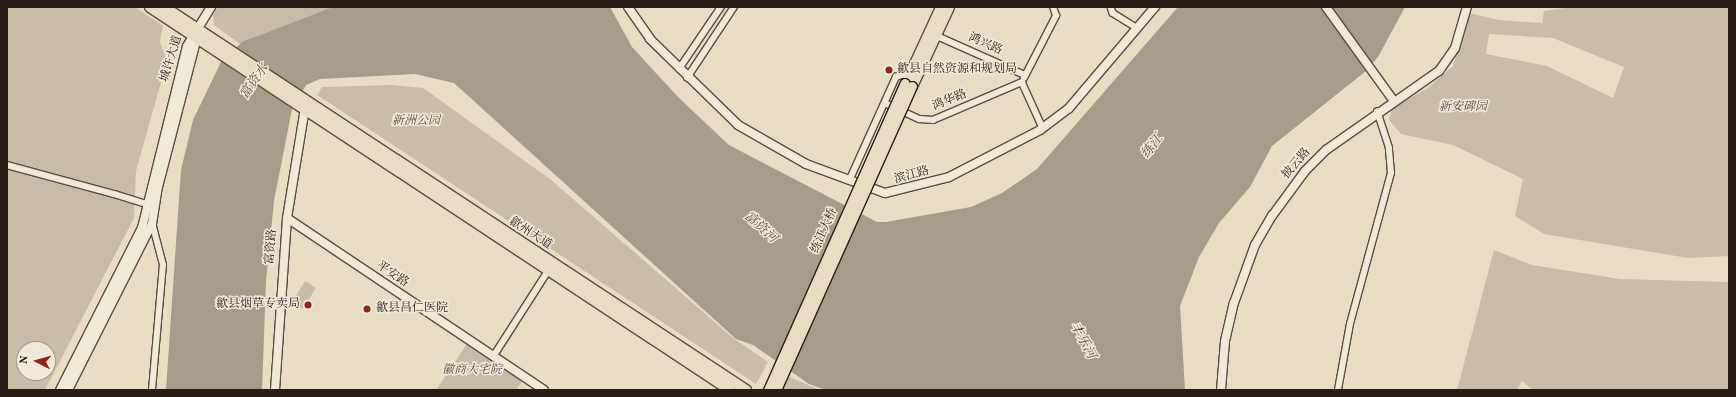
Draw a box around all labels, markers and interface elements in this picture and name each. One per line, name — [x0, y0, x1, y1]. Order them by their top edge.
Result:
street label: 鸿兴路 — [966, 31, 1004, 59]
street label: 城许大道 — [158, 34, 186, 84]
water label: 富资水 — [237, 62, 273, 102]
place label: 歙县自然资源和规划局 — [897, 63, 1017, 77]
marker: 歙县自然资源和规划局 — [884, 65, 894, 75]
street label: 鸿华路 — [931, 88, 969, 114]
park label: 新安碑园 — [1439, 101, 1487, 115]
park label: 新洲公园 — [392, 115, 440, 129]
water label: 练江 — [1139, 132, 1167, 162]
street label: 披云路 — [1280, 146, 1314, 182]
street label: 滨江路 — [893, 164, 931, 188]
street label: 练江大桥 — [809, 206, 841, 256]
water label: 富资河 — [740, 209, 780, 247]
street label: 歙州大道 — [506, 215, 554, 253]
street label: 富资路 — [263, 228, 281, 266]
street label: 平安路 — [373, 259, 411, 291]
place label: 歙县烟草专卖局 — [216, 298, 300, 312]
marker: 歙县烟草专卖局 — [303, 300, 313, 310]
place label: 歙县昌仁医院 — [376, 302, 448, 316]
marker: 歙县昌仁医院 — [361, 303, 373, 315]
water label: 丰乐河 — [1066, 320, 1098, 362]
north arrow — [16, 341, 56, 381]
text: N — [17, 355, 32, 365]
park label: 徽商大宅院 — [442, 364, 502, 378]

